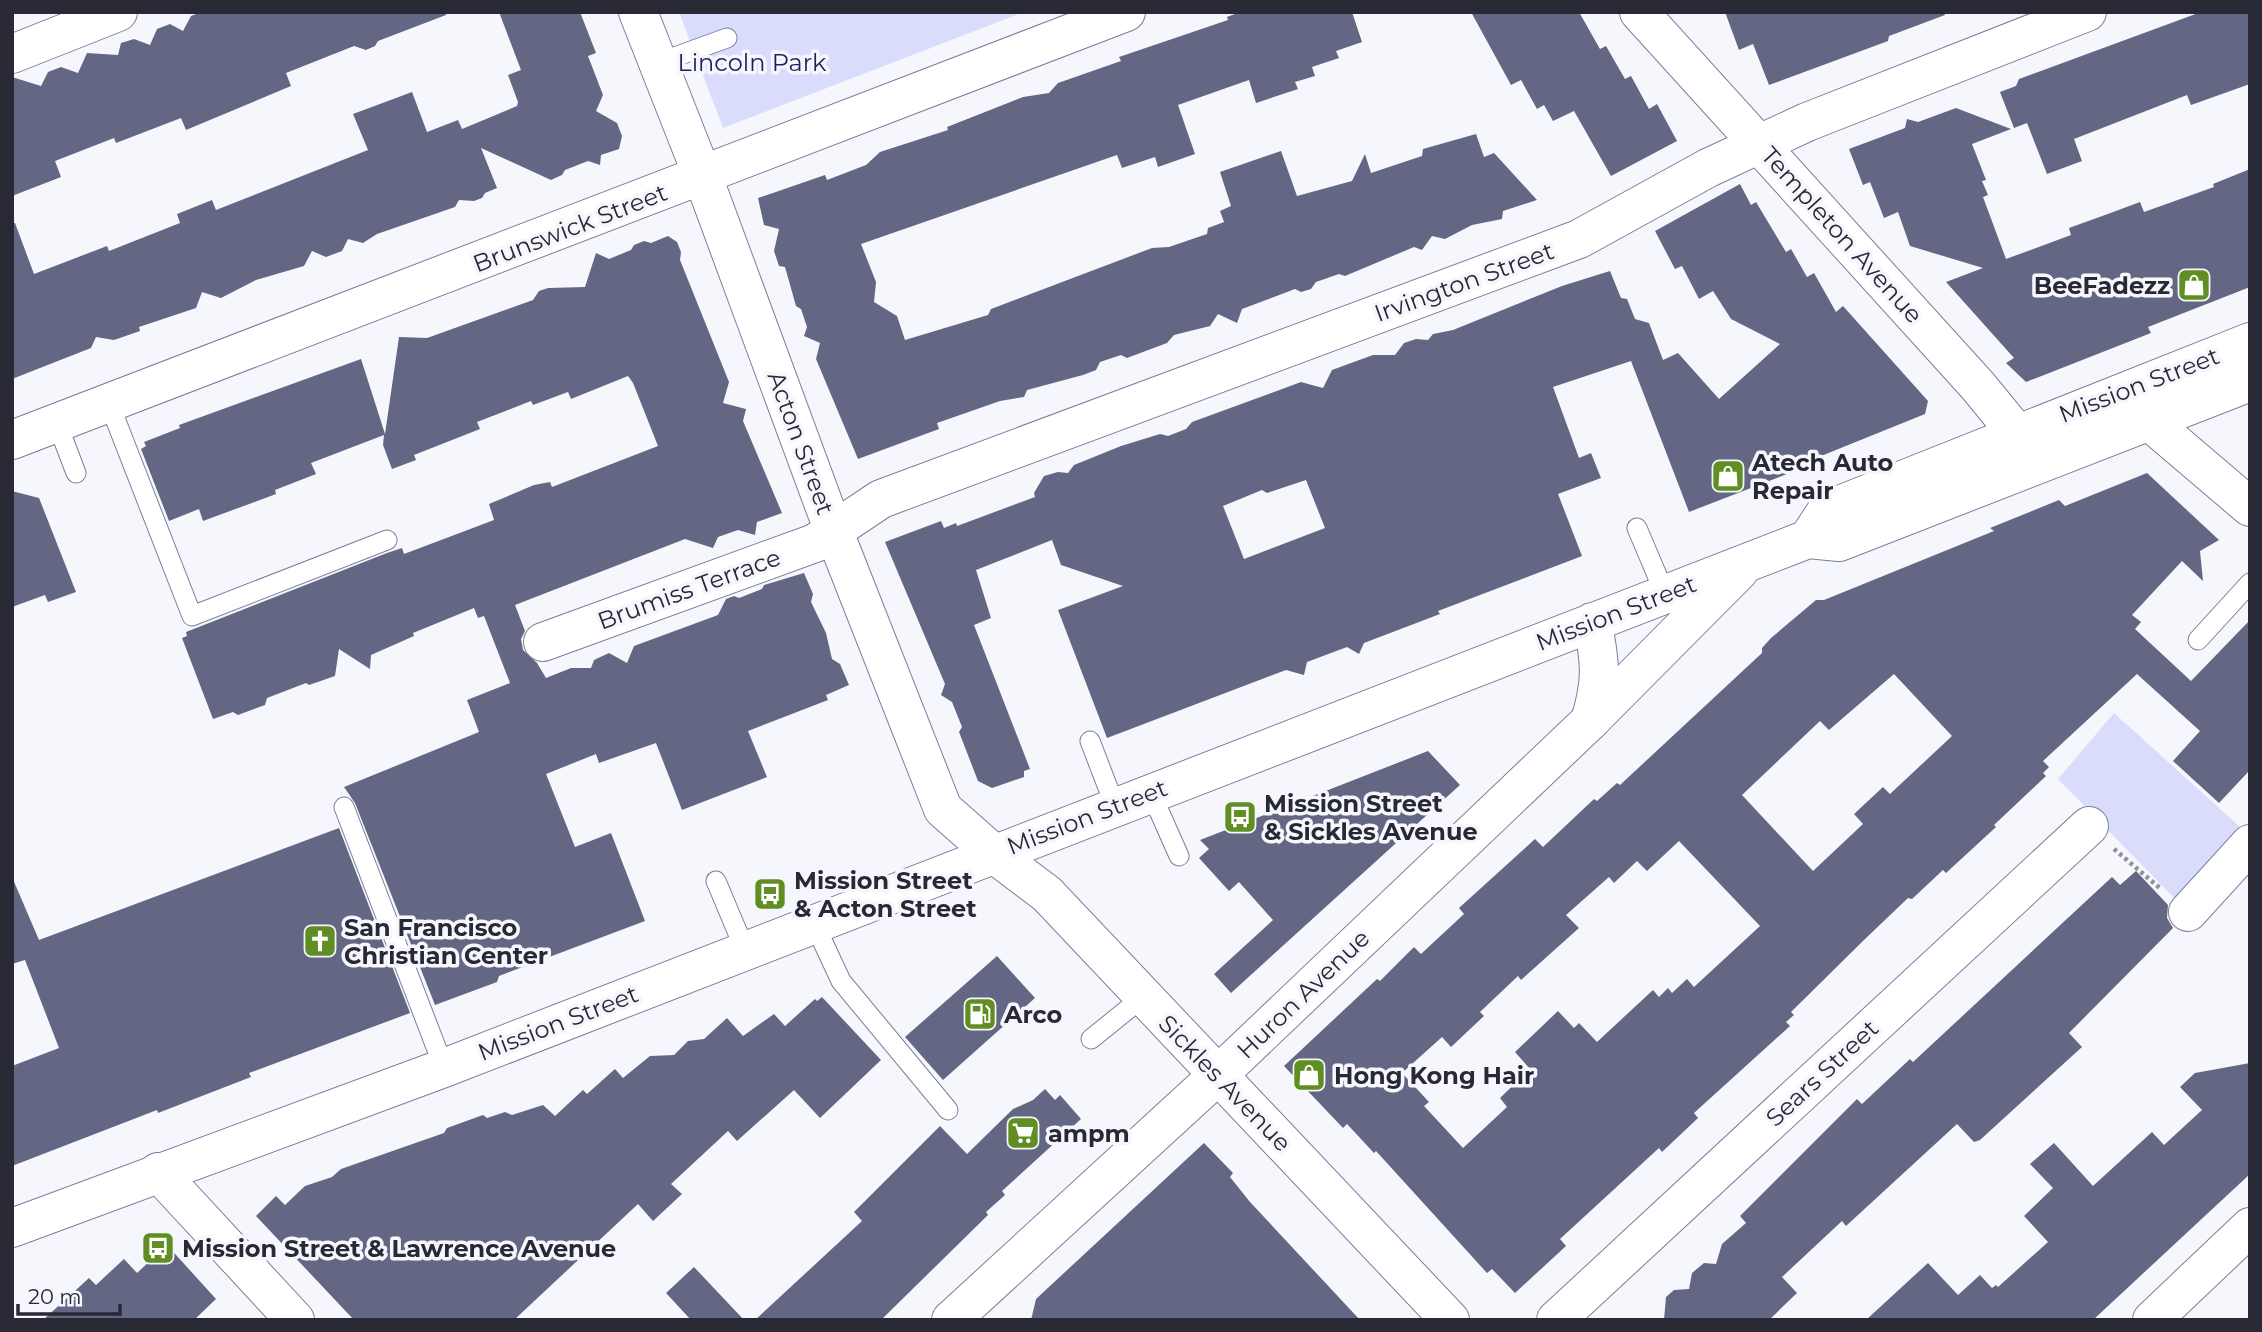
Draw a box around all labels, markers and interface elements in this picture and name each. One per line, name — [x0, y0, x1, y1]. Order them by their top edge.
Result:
park label: Lincoln Park — [678, 48, 827, 77]
street label: Templeton Avenue — [1755, 141, 1929, 329]
street label: Brunswick Street — [469, 178, 671, 278]
street label: Irvington Street — [1370, 236, 1558, 328]
shop icon: BeeFadezz — [2175, 266, 2213, 304]
place label: BeeFadezz — [2034, 271, 2170, 300]
street label: Mission Street — [2055, 341, 2223, 429]
street label: Acton Street — [762, 367, 840, 519]
place label: Atech Auto Repair — [1751, 448, 1893, 505]
shop icon: Atech Auto Repair — [1709, 457, 1747, 495]
street label: Brumiss Terrace — [594, 542, 784, 636]
street label: Mission Street — [1532, 569, 1700, 657]
street label: Mission Street — [1003, 773, 1171, 861]
place label: Mission Street & Sickles Avenue — [1264, 789, 1478, 846]
bus stop icon: Mission Street & Sickles Avenue — [1221, 798, 1259, 836]
place label: Mission Street & Acton Street — [794, 866, 977, 923]
bus stop icon: Mission Street & Acton Street — [751, 875, 789, 913]
place label: San Francisco Christian Center — [344, 913, 548, 970]
church icon: San Francisco Christian Center — [301, 922, 339, 960]
street label: Huron Avenue — [1231, 923, 1375, 1065]
street label: Mission Street — [474, 979, 642, 1067]
fuel station icon: Arco — [961, 995, 999, 1033]
place label: Arco — [1003, 1000, 1062, 1029]
street label: Sickles Avenue — [1153, 1009, 1297, 1157]
street label: Sears Street — [1760, 1013, 1884, 1132]
shop icon: Hong Kong Hair — [1290, 1056, 1328, 1094]
place label: Hong Kong Hair — [1334, 1061, 1534, 1090]
supermarket icon: ampm — [1004, 1114, 1042, 1152]
place label: ampm — [1048, 1119, 1130, 1148]
bus stop icon: Mission Street & Lawrence Avenue — [139, 1229, 177, 1267]
place label: Mission Street & Lawrence Avenue — [182, 1234, 616, 1263]
scale bar — [18, 1272, 119, 1316]
text: 20 m — [28, 1284, 82, 1309]

